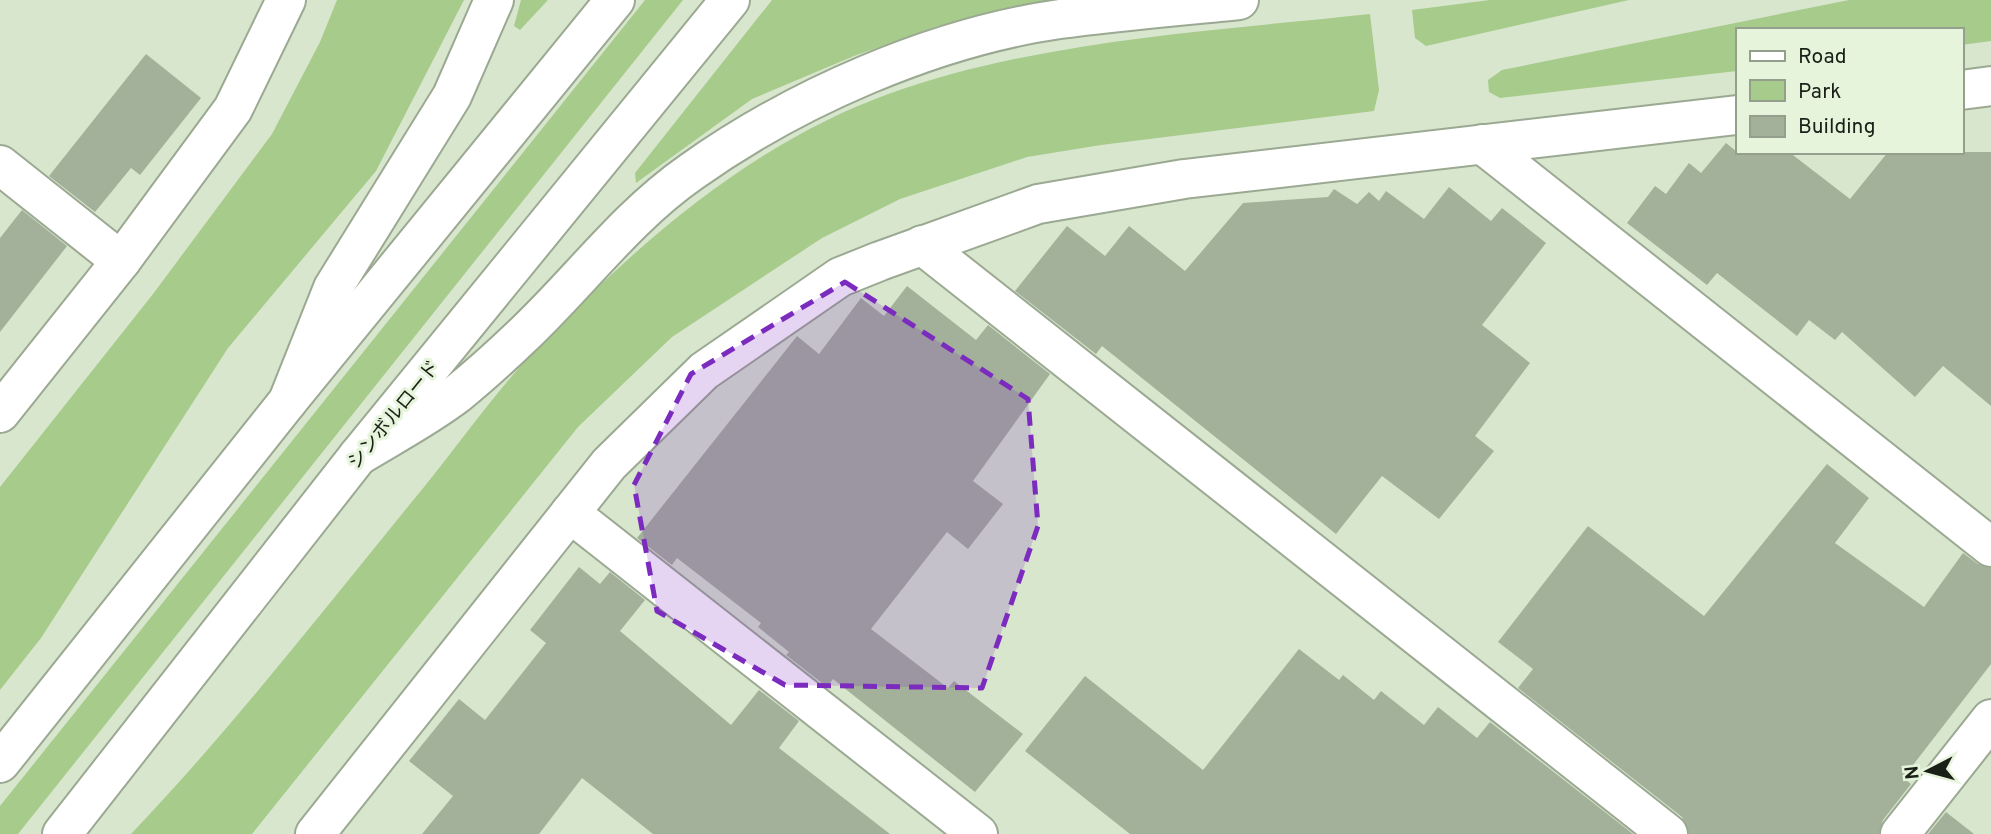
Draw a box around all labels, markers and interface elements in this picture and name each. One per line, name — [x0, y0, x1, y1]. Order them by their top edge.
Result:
legend — [1736, 28, 1963, 154]
text: Road — [1798, 44, 1847, 71]
text: Park — [1798, 79, 1841, 106]
text: Building — [1798, 114, 1876, 141]
street label: シンボルロード — [343, 356, 446, 474]
north arrow — [1893, 736, 1963, 806]
text: N — [1900, 765, 1926, 781]

